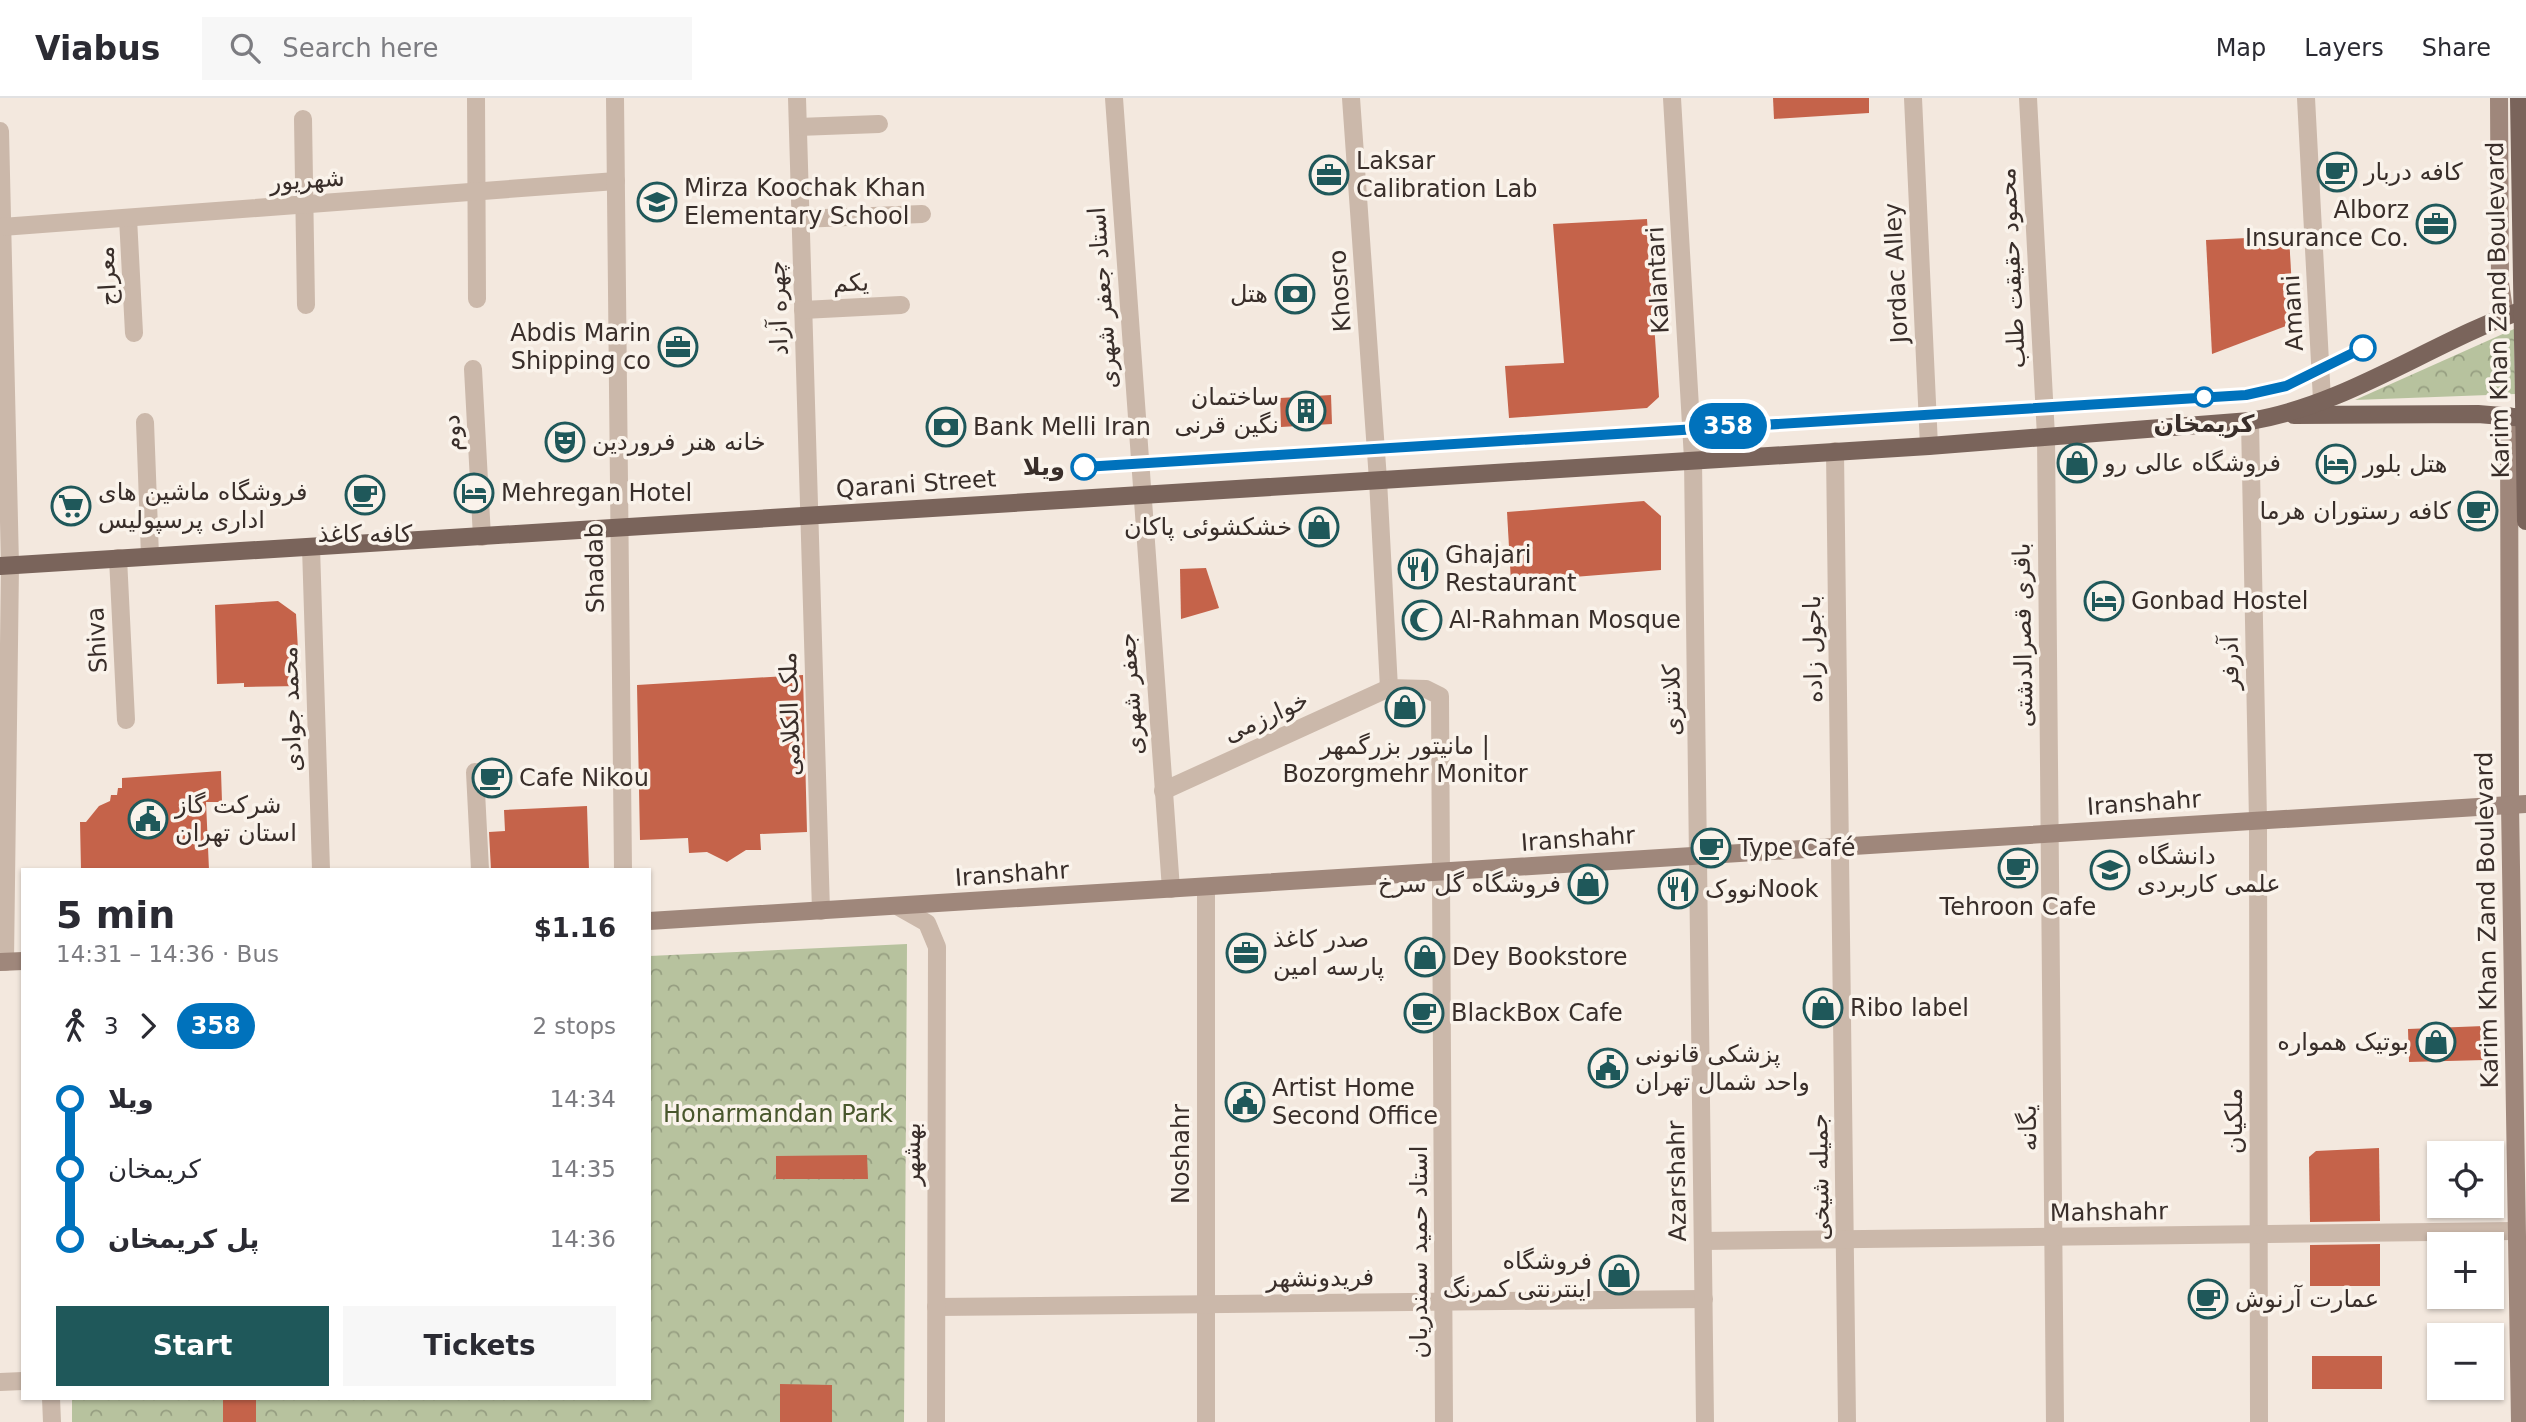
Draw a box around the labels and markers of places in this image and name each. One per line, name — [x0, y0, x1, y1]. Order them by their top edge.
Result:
place label: Laksar Calibration Lab — [1356, 147, 1538, 203]
cafe icon: کافه دربار — [2316, 151, 2358, 193]
office icon: Laksar Calibration Lab — [1308, 154, 1350, 196]
place label: کافه دربار — [2363, 158, 2463, 186]
place label: Mirza Koochak Khan Elementary School — [684, 174, 926, 230]
school or university icon: Mirza Koochak Khan Elementary School — [636, 181, 678, 223]
place label: Alborz Insurance Co. — [2245, 196, 2409, 252]
office icon: Alborz Insurance Co. — [2415, 203, 2457, 245]
bank icon: هتل — [1274, 273, 1316, 315]
place label: هتل — [1230, 280, 1268, 308]
place label: Abdis Marin Shipping co — [510, 319, 651, 375]
office icon: Abdis Marin Shipping co — [657, 326, 699, 368]
unlabelled marker — [2350, 335, 2376, 361]
place label: ساختمان نگین قرنی — [1175, 383, 1279, 439]
marker: کریمخان — [2194, 387, 2214, 407]
building icon: ساختمان نگین قرنی — [1285, 390, 1327, 432]
bank icon: Bank Melli Iran — [925, 406, 967, 448]
place label: کریمخان — [2154, 410, 2254, 438]
place label: Bank Melli Iran — [973, 413, 1151, 441]
theatre icon: خانه هنر فروردین — [544, 421, 586, 463]
place label: خانه هنر فروردین — [592, 428, 766, 456]
shop icon: فروشگاه عالی رو — [2056, 442, 2098, 484]
hotel icon: هتل بلور — [2315, 443, 2357, 485]
place label: فروشگاه عالی رو — [2103, 449, 2281, 477]
place label: هتل بلور — [2362, 450, 2447, 478]
place label: ویلا — [1023, 453, 1065, 481]
marker: ویلا — [1071, 454, 1097, 480]
hotel icon: Mehregan Hotel — [453, 472, 495, 514]
cafe icon: کافه کاغذ — [344, 474, 386, 516]
place label: فروشگاه ماشین های اداری پرسپولیس — [98, 478, 307, 534]
place label: Mehregan Hotel — [501, 479, 692, 507]
supermarket icon: فروشگاه ماشین های اداری پرسپولیس — [50, 485, 92, 527]
cafe icon: کافه رستوران هرما — [2457, 490, 2499, 532]
place label: کافه رستوران هرما — [2259, 497, 2452, 525]
shop icon: خشکشوئی پاکان — [1298, 506, 1340, 548]
place label: خشکشوئی پاکان — [1124, 513, 1292, 541]
place label: کافه کاغذ — [318, 520, 413, 548]
place label: Ghajari Restaurant — [1445, 541, 1576, 597]
restaurant icon: Ghajari Restaurant — [1397, 548, 1439, 590]
hotel icon: Gonbad Hostel — [2083, 580, 2125, 622]
place label: Gonbad Hostel — [2131, 587, 2308, 615]
mosque icon: Al-Rahman Mosque — [1401, 599, 1443, 641]
place label: Al-Rahman Mosque — [1449, 606, 1681, 634]
shop icon: مانیتور بزرگمهر | Bozorgmehr Monitor — [1384, 686, 1426, 728]
place label: مانیتور بزرگمهر | Bozorgmehr Monitor — [1282, 732, 1528, 788]
cafe icon: Cafe Nikou — [471, 757, 513, 799]
place label: Cafe Nikou — [519, 764, 649, 792]
place label: شرکت گاز استان تهران — [174, 791, 297, 847]
public building icon: شرکت گاز استان تهران — [127, 798, 169, 840]
cafe icon: Type Café — [1690, 827, 1732, 869]
place label: Type Café — [1737, 834, 1855, 862]
place label: دانشگاه علمی کاربردی — [2137, 842, 2281, 898]
cafe icon: Tehroon Cafe — [1997, 847, 2039, 889]
school or university icon: دانشگاه علمی کاربردی — [2089, 849, 2131, 891]
shop icon: فروشگاه گل سرخ — [1567, 863, 1609, 905]
restaurant icon: نووکNook — [1657, 868, 1699, 910]
place label: فروشگاه گل سرخ — [1378, 870, 1561, 898]
place label: نووکNook — [1705, 875, 1818, 903]
place label: Tehroon Cafe — [1939, 893, 2096, 921]
place label: صدر کاغذ پارسه امین — [1273, 925, 1384, 981]
office icon: صدر کاغذ پارسه امین — [1225, 932, 1267, 974]
shop icon: Dey Bookstore — [1404, 936, 1446, 978]
place label: Dey Bookstore — [1452, 943, 1628, 971]
shop icon: Ribo label — [1802, 987, 1844, 1029]
cafe icon: BlackBox Cafe — [1403, 992, 1445, 1034]
place label: Ribo label — [1850, 994, 1969, 1022]
place label: BlackBox Cafe — [1451, 999, 1623, 1027]
shop icon: بوتیک همواره — [2415, 1021, 2457, 1063]
place label: بوتیک همواره — [2277, 1028, 2409, 1056]
place label: پزشکی قانونی واحد شمال تهران — [1635, 1040, 1810, 1096]
public building icon: پزشکی قانونی واحد شمال تهران — [1587, 1047, 1629, 1089]
place label: Artist Home Second Office — [1272, 1074, 1438, 1130]
public building icon: Artist Home Second Office — [1224, 1081, 1266, 1123]
place label: فروشگاه اینترنتی کمرنگ — [1443, 1247, 1592, 1303]
shop icon: فروشگاه اینترنتی کمرنگ — [1598, 1254, 1640, 1296]
cafe icon: عمارت آرنوش — [2187, 1278, 2229, 1320]
place label: عمارت آرنوش — [2235, 1284, 2379, 1313]

